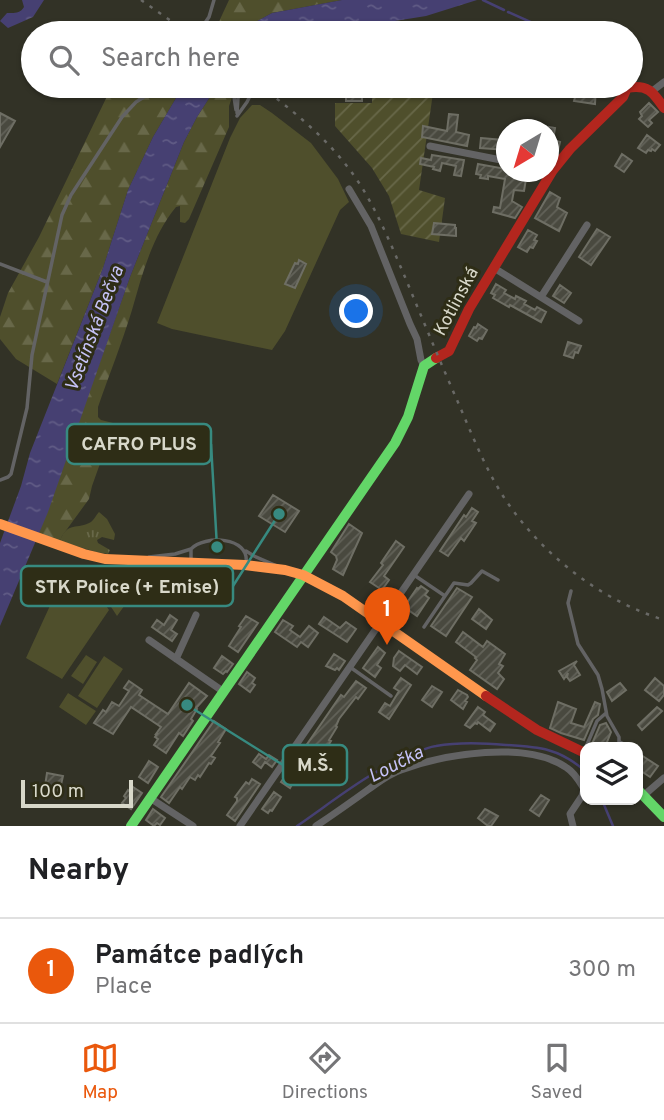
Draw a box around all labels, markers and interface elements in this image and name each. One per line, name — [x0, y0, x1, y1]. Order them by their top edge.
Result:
search box — [21, 21, 643, 98]
icon: search — [45, 41, 83, 79]
text: Search here — [101, 43, 240, 76]
north arrow — [496, 119, 559, 182]
water label: Vsetínská Bečva — [60, 263, 130, 395]
street label: Kotlinská — [429, 264, 485, 340]
your location — [339, 294, 373, 328]
callout: CAFRO PLUS — [67, 424, 211, 464]
text: CAFRO PLUS — [81, 433, 197, 457]
callout: STK Police (+ Emise) — [21, 566, 233, 606]
text: STK Police (+ Emise) — [35, 576, 219, 600]
pin: 1 — [364, 587, 410, 645]
water label: Loučka — [364, 741, 428, 789]
map controls — [580, 742, 643, 805]
button: layers — [580, 742, 643, 805]
callout: M.Š. — [283, 745, 347, 785]
text: M.Š. — [297, 753, 333, 778]
scale bar — [21, 777, 133, 809]
text: 100 m — [32, 780, 84, 804]
text: Nearby — [28, 853, 129, 890]
text: Památce padlých — [95, 940, 304, 973]
text: 1 — [46, 956, 56, 985]
text: 300 m — [568, 956, 636, 985]
text: Place — [95, 973, 152, 1002]
tab: Map — [81, 1039, 119, 1105]
tab: Directions — [282, 1039, 368, 1105]
tab: Saved — [531, 1039, 583, 1105]

